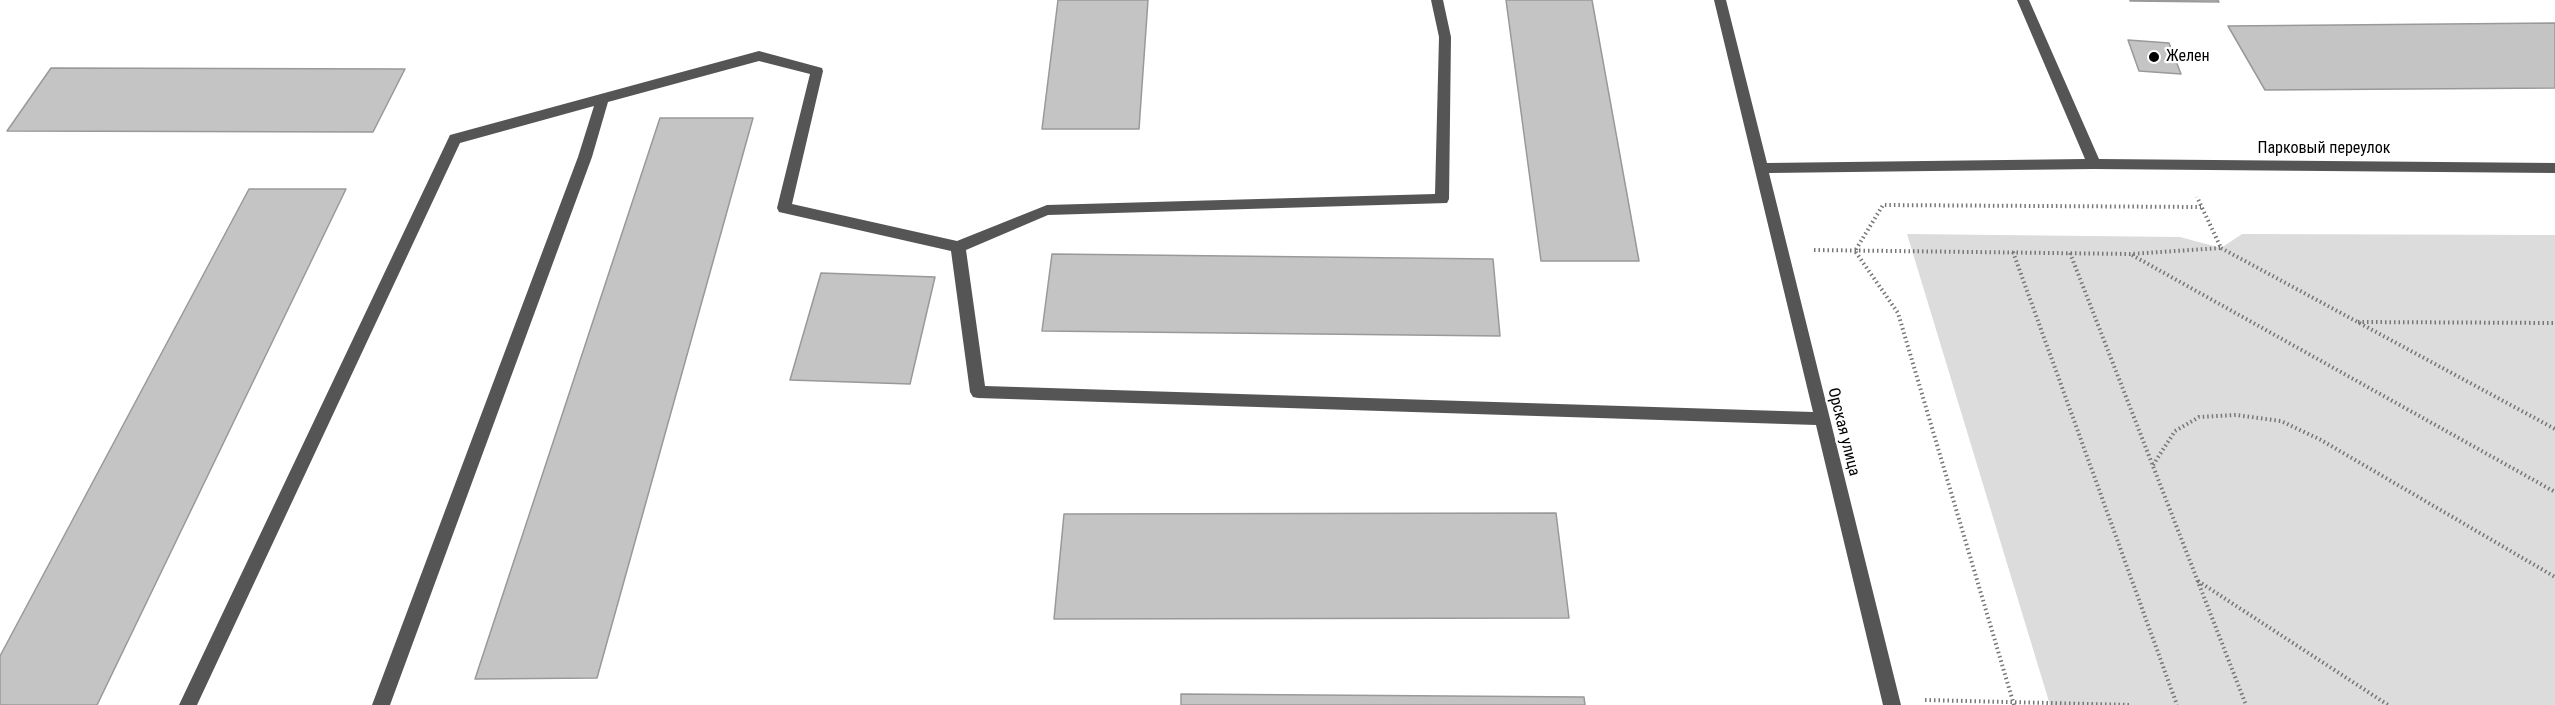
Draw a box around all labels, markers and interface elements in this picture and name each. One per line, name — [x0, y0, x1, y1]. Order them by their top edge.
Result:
place label: Желен — [2166, 47, 2210, 67]
marker: Желен — [2147, 50, 2161, 64]
street label: Парковый переулок — [2258, 139, 2390, 159]
street label: Орская улица — [1823, 386, 1863, 478]

